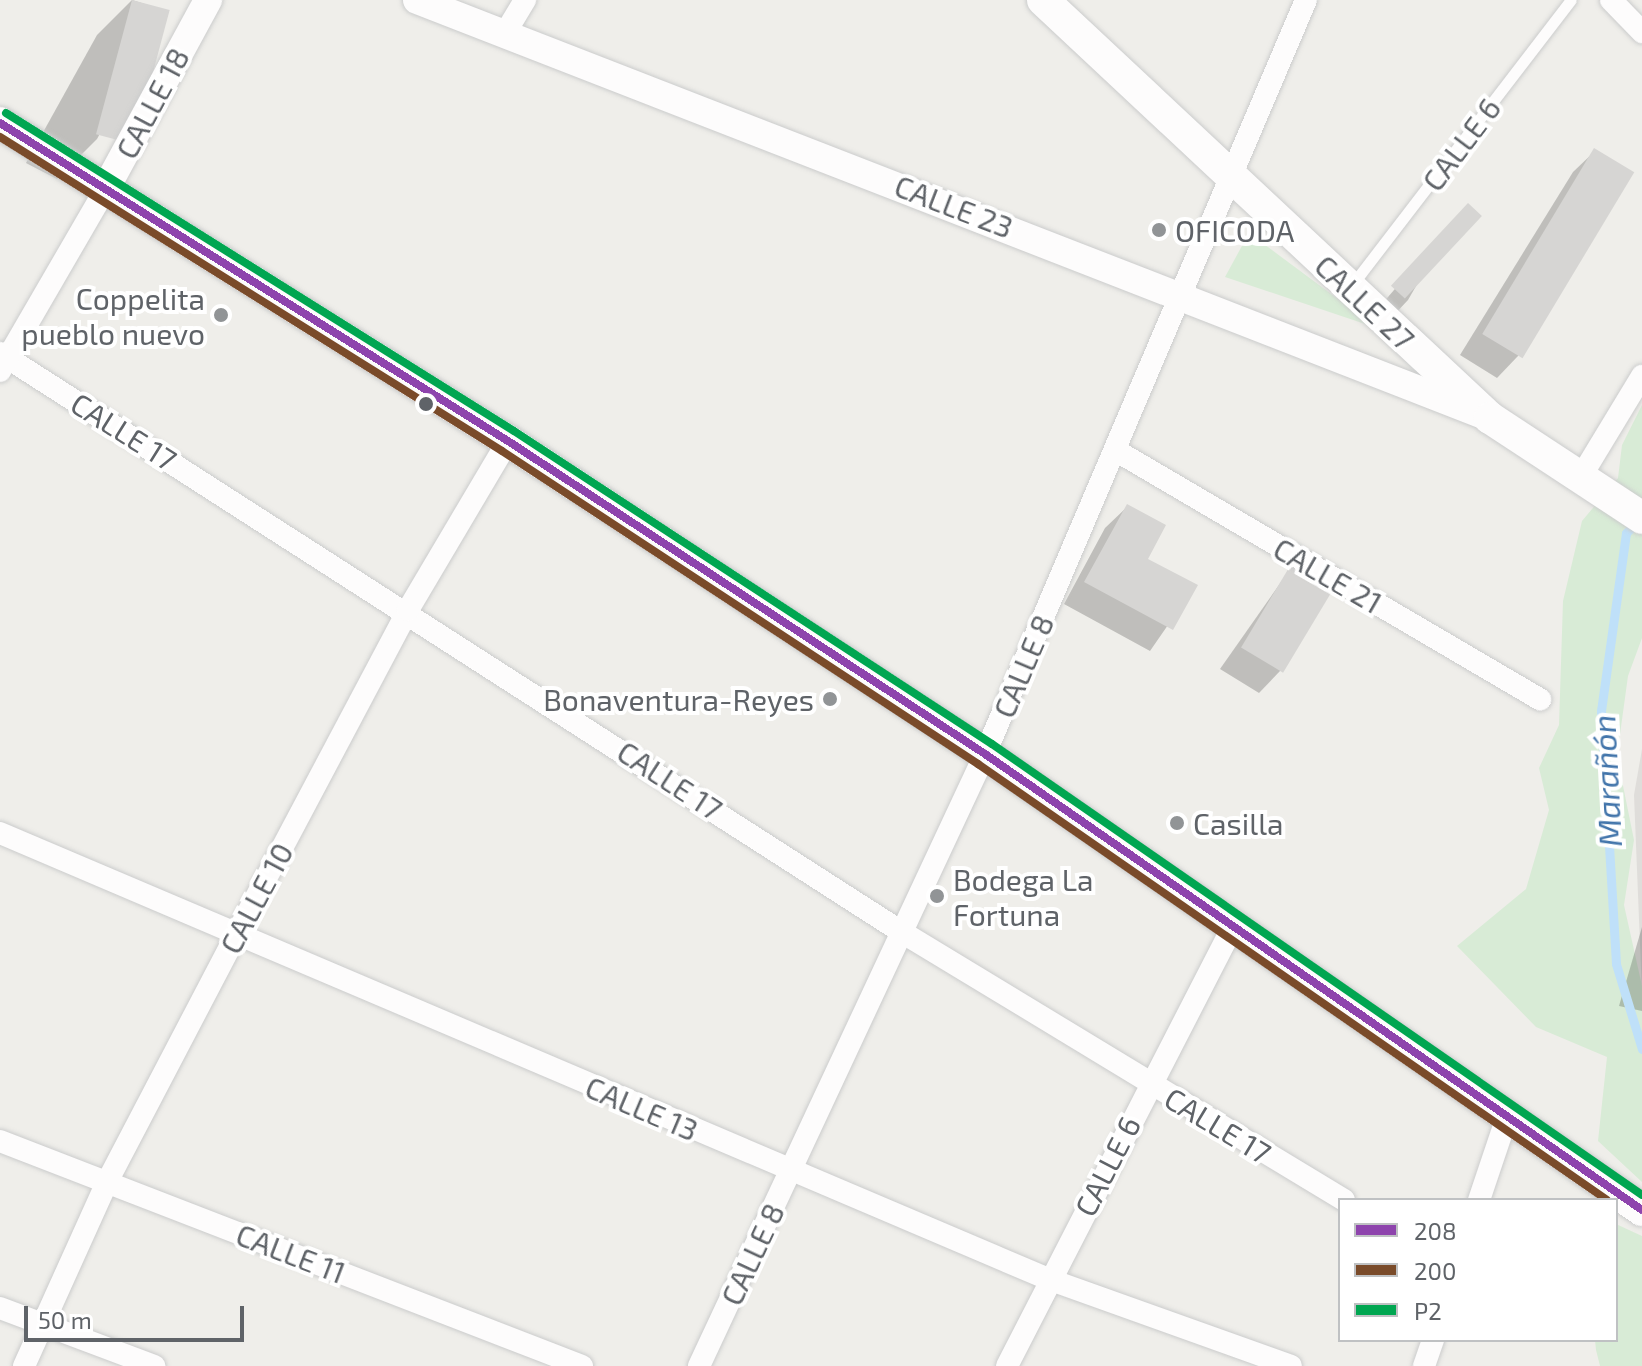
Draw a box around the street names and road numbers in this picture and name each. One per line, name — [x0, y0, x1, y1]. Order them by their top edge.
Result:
street label: CALLE 18 — [108, 41, 196, 165]
street label: CALLE 6 — [1414, 90, 1508, 198]
street label: CALLE 23 — [890, 167, 1018, 245]
street label: CALLE 27 — [1308, 247, 1422, 357]
street label: CALLE 17 — [65, 385, 183, 477]
street label: CALLE 21 — [1268, 530, 1388, 620]
street label: CALLE 8 — [985, 609, 1061, 723]
street label: CALLE 17 — [611, 733, 729, 827]
street label: CALLE 10 — [212, 837, 300, 959]
street label: CALLE 13 — [580, 1068, 704, 1148]
street label: CALLE 17 — [1158, 1079, 1278, 1171]
street label: CALLE 6 — [1067, 1110, 1147, 1222]
street label: CALLE 8 — [713, 1197, 791, 1311]
street label: CALLE 11 — [231, 1216, 351, 1290]

